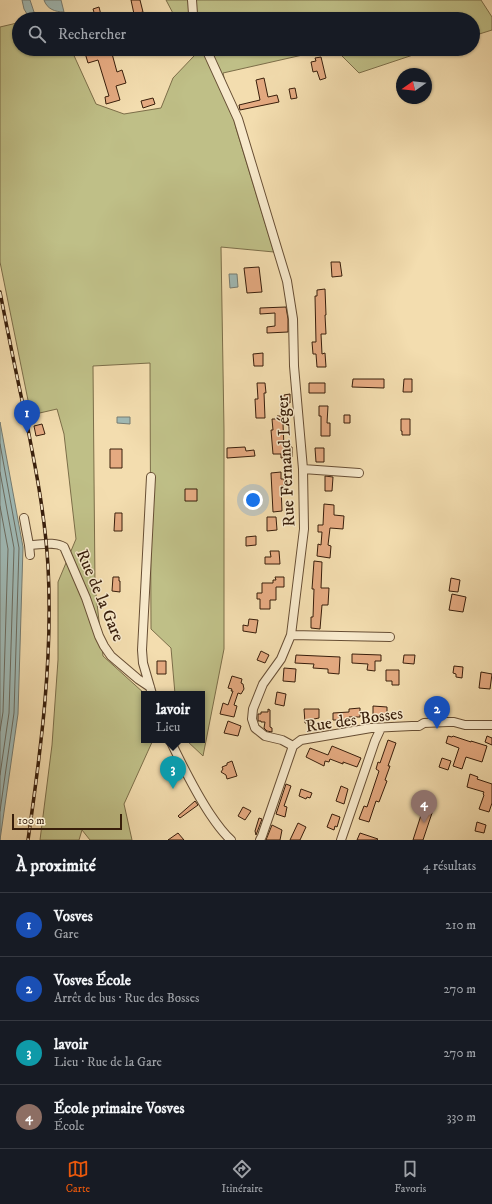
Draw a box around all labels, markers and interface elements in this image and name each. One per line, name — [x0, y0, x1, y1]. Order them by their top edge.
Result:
search box — [12, 12, 480, 56]
icon: search — [26, 23, 48, 45]
text: Rechercher — [58, 25, 126, 44]
north arrow — [396, 68, 432, 104]
street label: Rue Fernand Léger — [272, 394, 300, 527]
pin: 1 — [14, 400, 40, 433]
your location — [243, 490, 263, 510]
street label: Rue de la Gare — [71, 546, 129, 645]
popup — [141, 691, 205, 743]
pin: 2 — [424, 696, 450, 729]
text: lavoir — [156, 700, 190, 719]
street label: Rue des Bosses — [304, 702, 405, 738]
text: Lieu — [156, 719, 180, 735]
pin: 3 — [160, 756, 186, 789]
pin: 4 — [411, 790, 437, 823]
scale bar — [12, 812, 122, 831]
text: 100 m — [18, 814, 44, 828]
text: À proximité — [16, 855, 96, 877]
text: 4 résultats — [423, 858, 476, 874]
text: Vosves — [54, 907, 93, 926]
text: 1 — [27, 917, 31, 933]
text: 210 m — [445, 917, 476, 933]
text: Gare — [54, 926, 79, 942]
text: Vosves École — [54, 971, 131, 990]
text: 2 — [26, 981, 32, 997]
text: 270 m — [444, 981, 476, 997]
text: Arrêt de bus · Rue des Bosses — [54, 990, 199, 1006]
text: lavoir — [54, 1035, 88, 1054]
text: 3 — [27, 1045, 31, 1061]
text: 270 m — [444, 1045, 476, 1061]
text: Lieu · Rue de la Gare — [54, 1054, 162, 1070]
text: École primaire Vosves — [54, 1099, 184, 1118]
text: 4 — [25, 1109, 33, 1125]
text: 330 m — [447, 1109, 476, 1125]
text: École — [54, 1118, 84, 1134]
tab: Carte — [66, 1158, 90, 1196]
tab: Itinéraire — [222, 1158, 263, 1196]
tab: Favoris — [394, 1158, 426, 1196]

